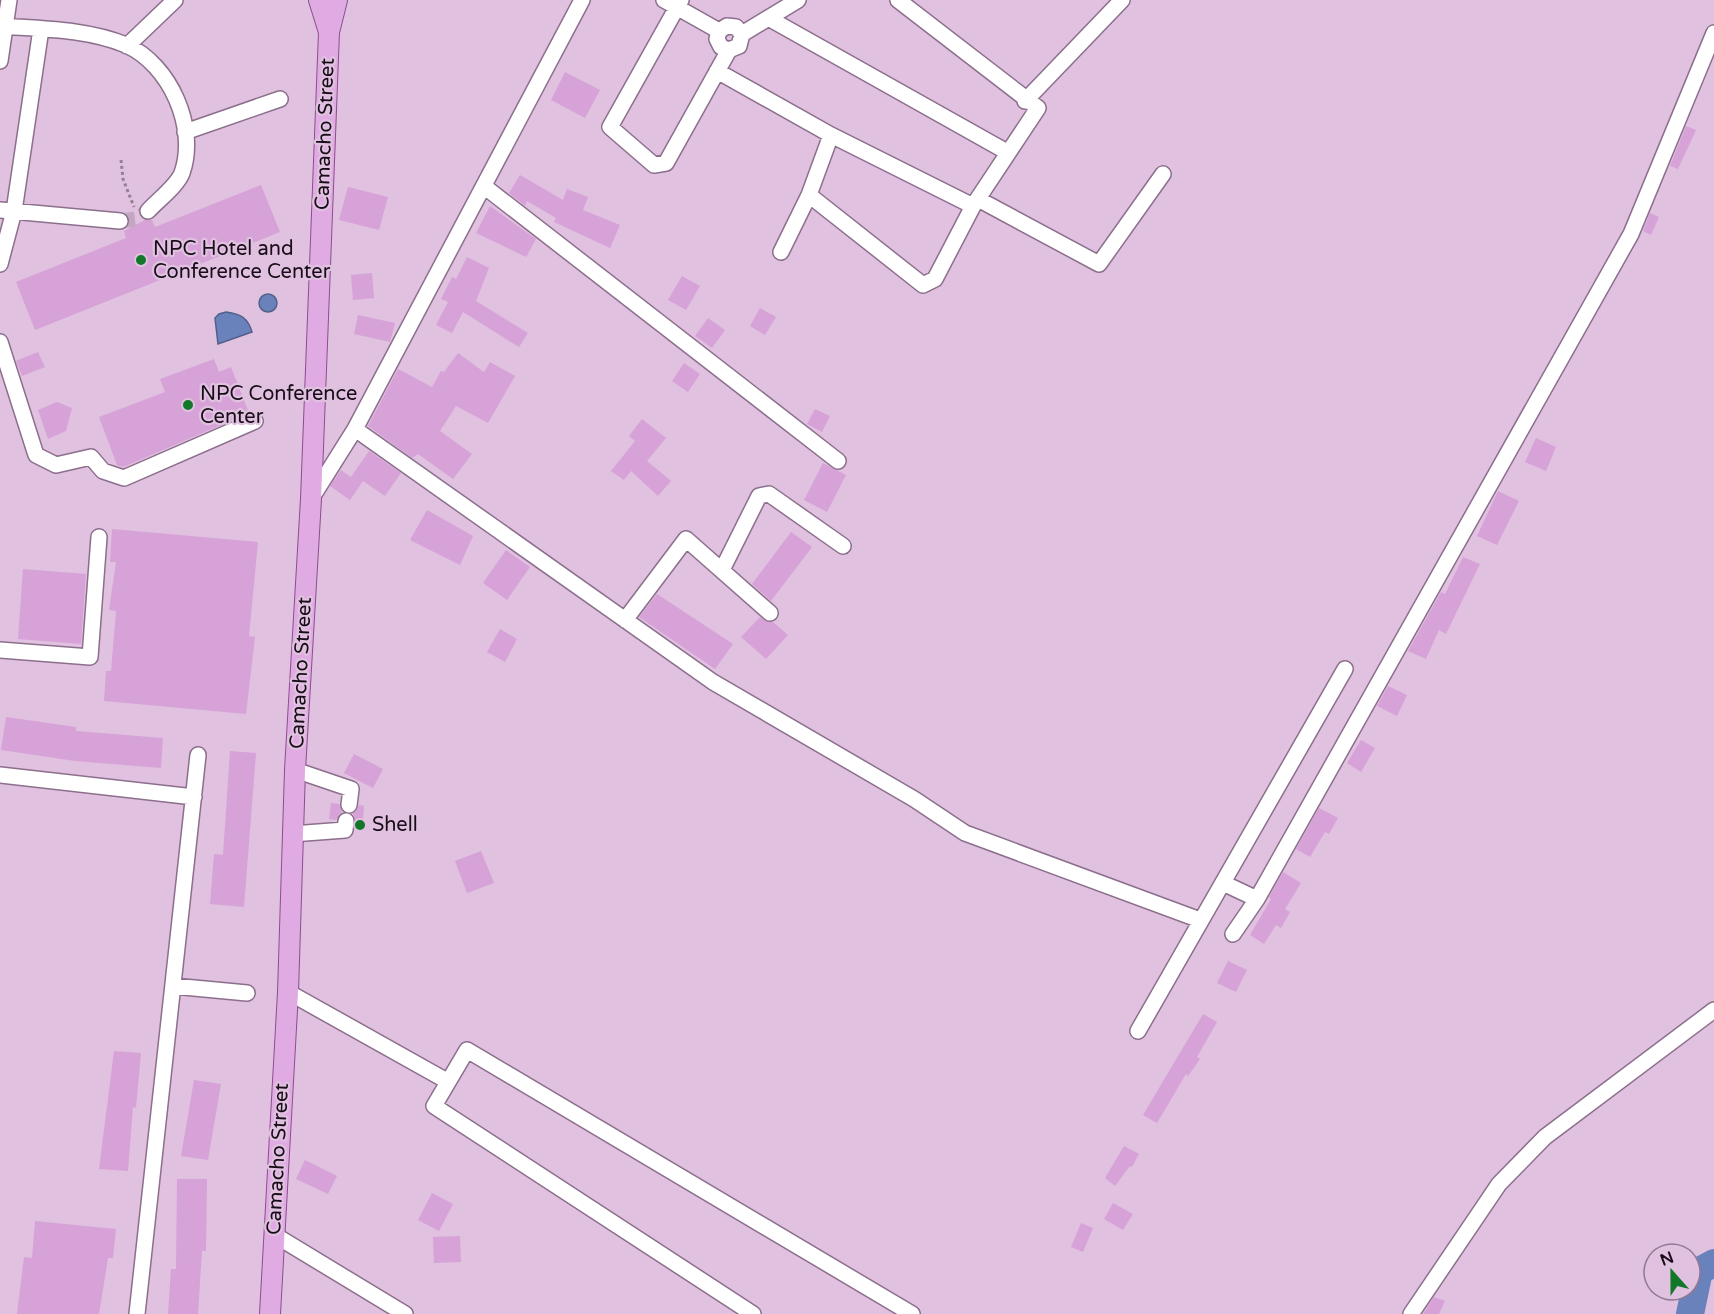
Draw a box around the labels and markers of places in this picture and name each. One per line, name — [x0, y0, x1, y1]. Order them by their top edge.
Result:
place label: NPC Hotel and Conference Center — [153, 237, 331, 284]
marker: NPC Hotel and Conference Center — [134, 253, 148, 267]
place label: NPC Conference Center — [200, 382, 357, 429]
marker: NPC Conference Center — [181, 398, 195, 412]
place label: Shell — [372, 813, 418, 837]
marker: Shell — [353, 818, 367, 832]

